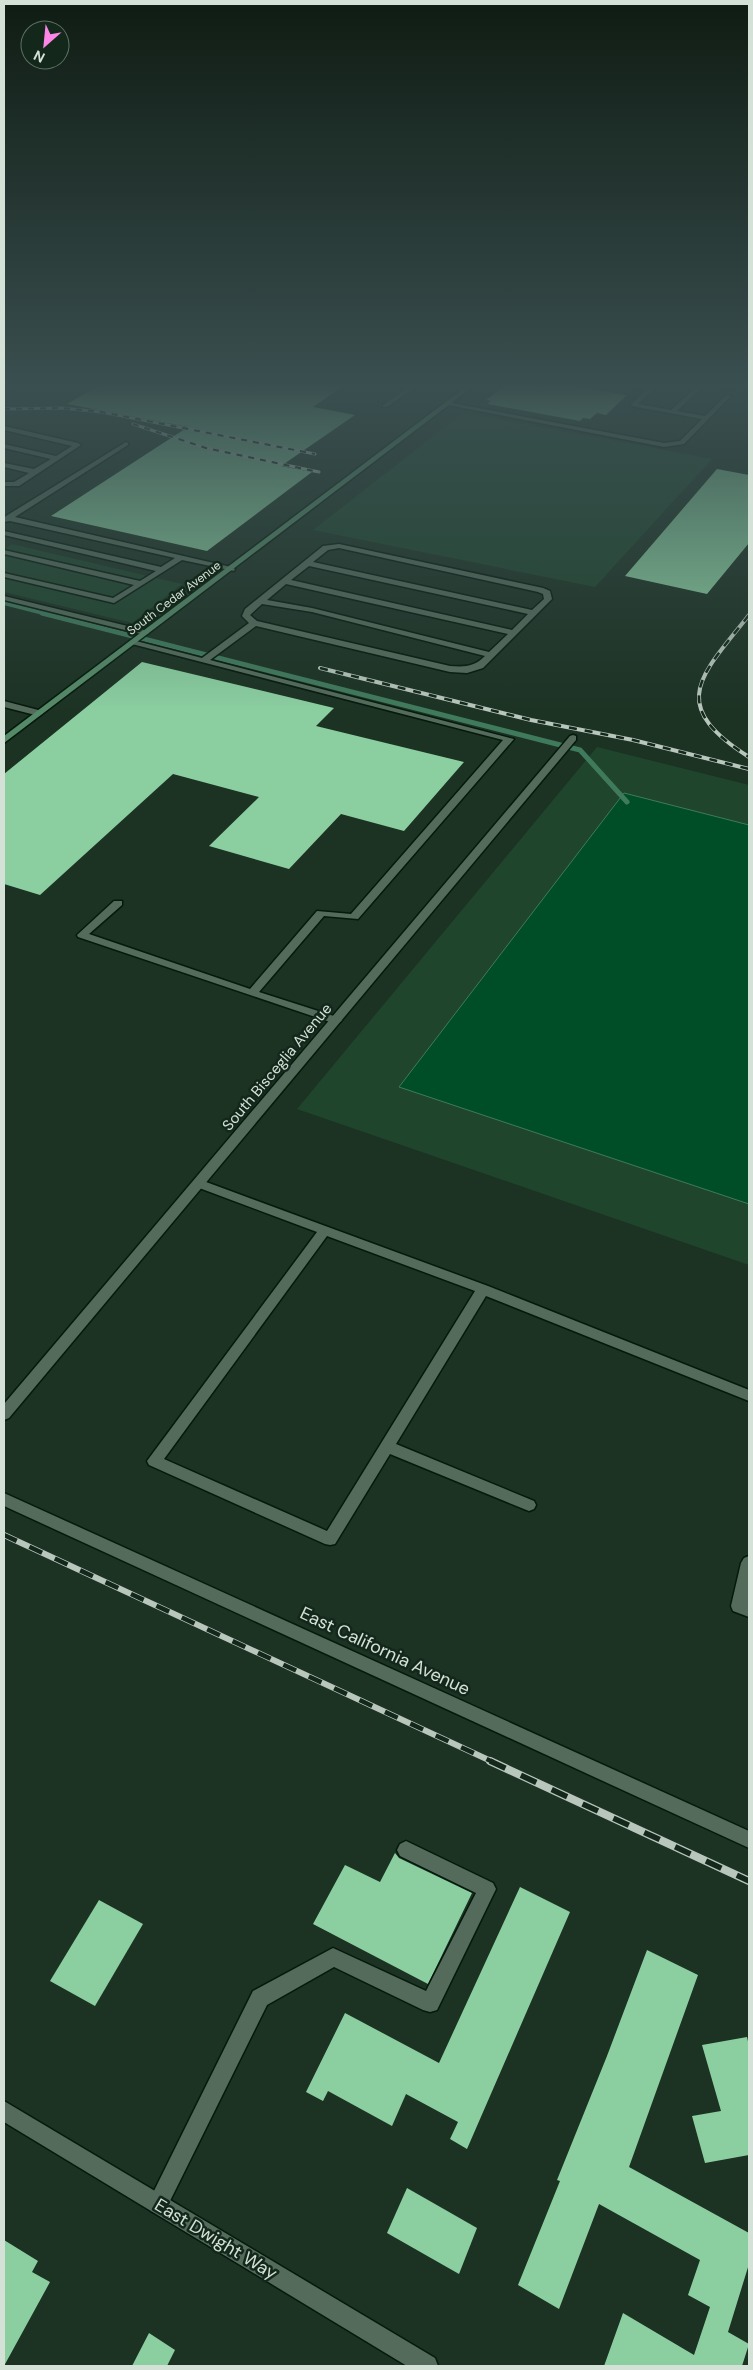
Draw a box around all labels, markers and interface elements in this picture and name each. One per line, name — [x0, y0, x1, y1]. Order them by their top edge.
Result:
north arrow — [20, 20, 70, 70]
text: N — [30, 46, 48, 67]
street label: South Cedar Avenue — [124, 557, 224, 639]
street label: South Bisceglia Avenue — [218, 999, 336, 1135]
street label: East California Avenue — [296, 1601, 474, 1701]
street label: East Dwight Way — [150, 2193, 282, 2285]

